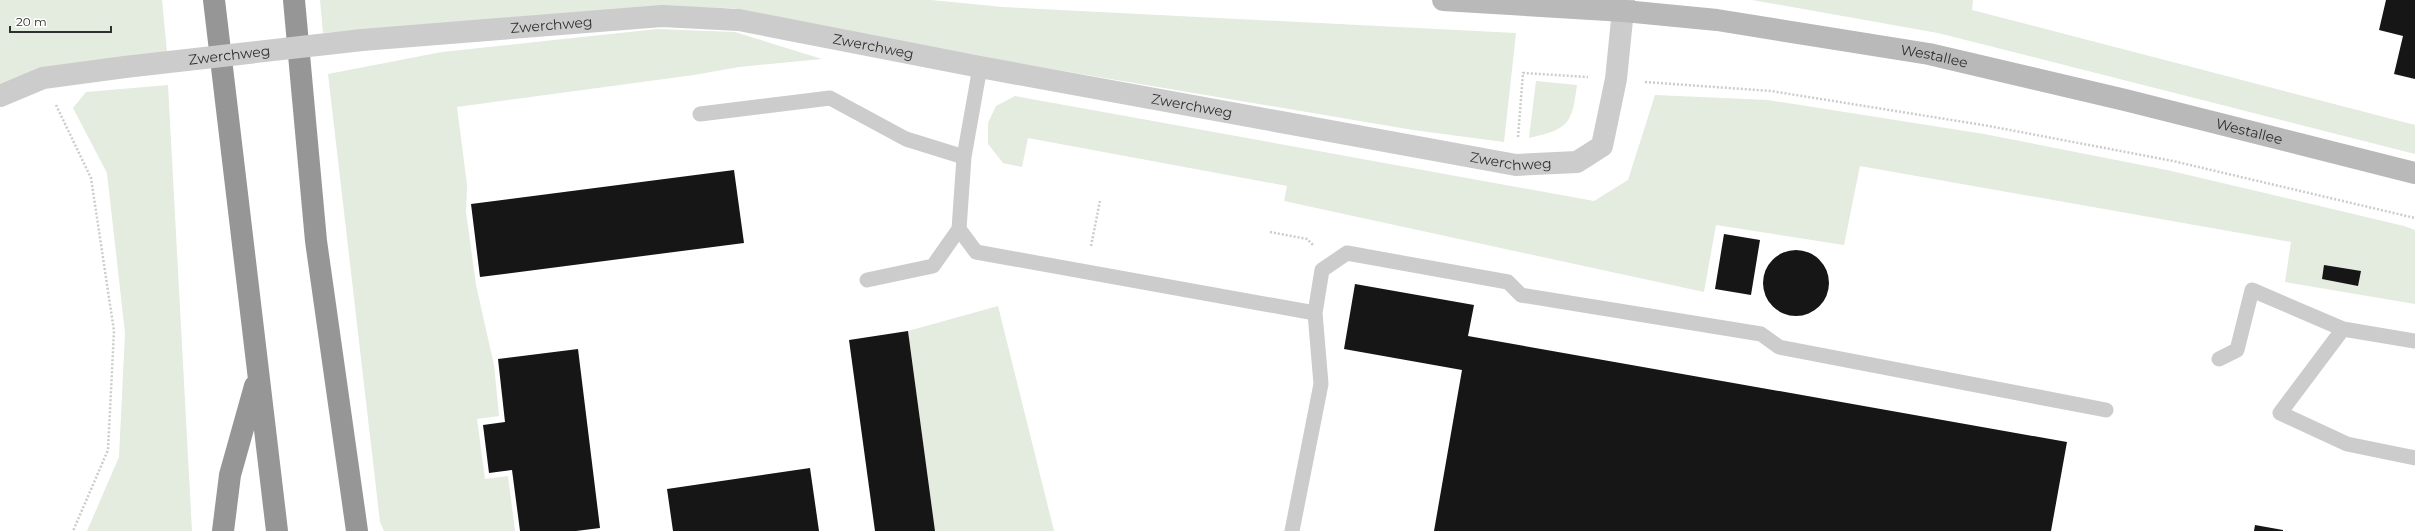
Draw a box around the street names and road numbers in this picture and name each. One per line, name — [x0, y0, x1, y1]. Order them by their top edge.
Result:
street label: Zwerchweg — [510, 13, 593, 37]
street label: Zwerchweg — [831, 30, 915, 63]
street label: Westallee — [1899, 41, 1970, 72]
street label: Zwerchweg — [187, 42, 271, 69]
street label: Zwerchweg — [1150, 89, 1234, 122]
street label: Westallee — [2214, 114, 2285, 148]
street label: Zwerchweg — [1469, 148, 1552, 174]

